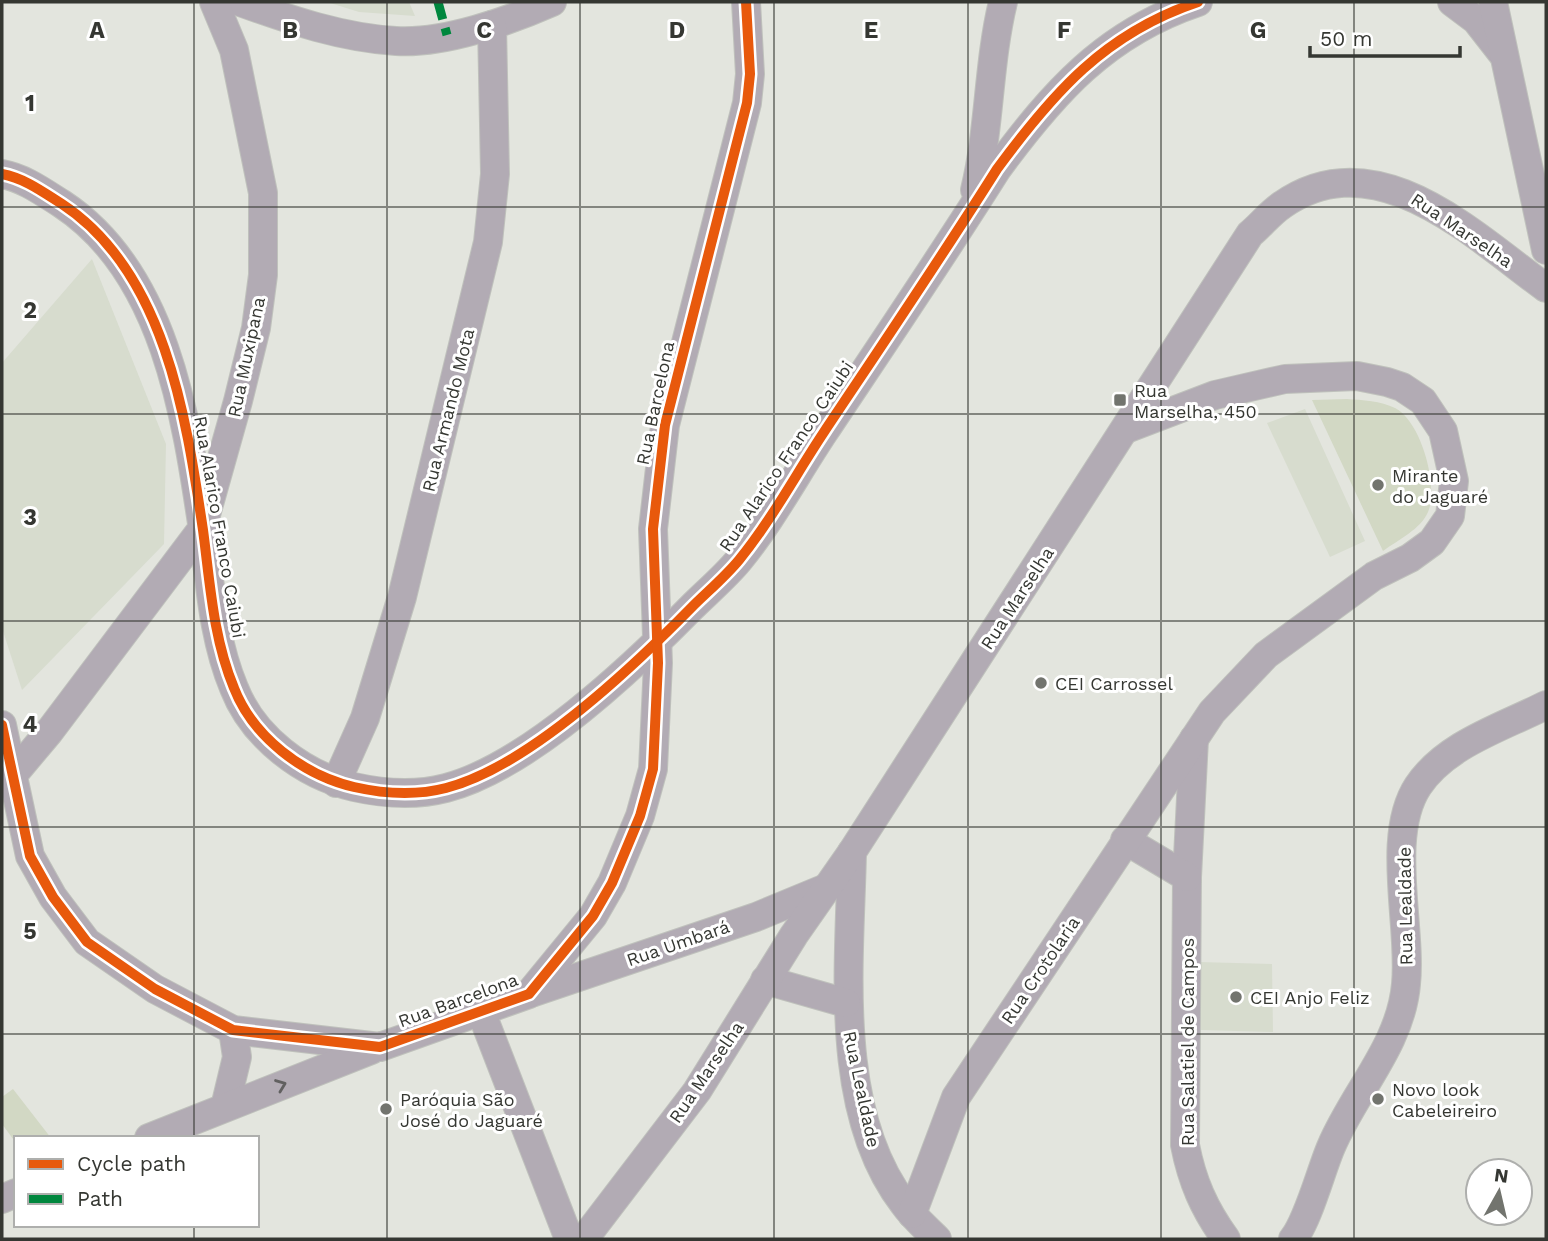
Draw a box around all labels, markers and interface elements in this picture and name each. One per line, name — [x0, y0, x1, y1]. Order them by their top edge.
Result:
scale bar — [1310, 14, 1460, 58]
text: A — [89, 17, 105, 44]
text: B — [282, 17, 298, 44]
text: C — [476, 17, 492, 44]
text: D — [669, 17, 685, 44]
text: E — [864, 17, 878, 44]
text: F — [1057, 17, 1071, 44]
text: G — [1250, 17, 1266, 44]
text: 50 m — [1320, 26, 1372, 51]
text: 1 — [25, 90, 35, 117]
street label: Rua Marselha — [1407, 188, 1517, 272]
street label: Rua Muxipana — [223, 295, 269, 419]
text: 2 — [23, 297, 37, 324]
street label: Rua Armando Mota — [418, 326, 478, 494]
street label: Rua Barcelona — [632, 339, 678, 467]
street label: Rua Alarico Franco Caiubi — [714, 357, 858, 555]
place label: Rua Marselha, 450 — [1134, 380, 1257, 422]
marker: Rua Marselha, 450 — [1112, 392, 1128, 408]
street label: Rua Alarico Franco Caiubi — [190, 414, 250, 640]
place label: Mirante do Jaguaré — [1392, 465, 1488, 507]
marker: Mirante do Jaguaré — [1370, 477, 1386, 493]
text: 3 — [23, 504, 37, 531]
street label: Rua Marselha — [976, 543, 1058, 653]
place label: CEI Carrossel — [1055, 673, 1173, 694]
marker: CEI Carrossel — [1033, 675, 1049, 691]
text: 4 — [23, 711, 38, 738]
street label: Rua Lealdade — [1393, 847, 1417, 965]
street label: Rua Crotolaria — [996, 912, 1084, 1028]
street label: Rua Umbará — [624, 916, 732, 970]
text: 5 — [23, 918, 37, 945]
street label: Rua Salatiel de Campos — [1177, 938, 1198, 1146]
street label: Rua Barcelona — [395, 969, 521, 1031]
place label: CEI Anjo Feliz — [1250, 987, 1370, 1008]
marker: CEI Anjo Feliz — [1228, 989, 1244, 1005]
street label: Rua Marselha — [664, 1017, 748, 1127]
street label: Rua Lealdade — [839, 1029, 885, 1149]
place label: Novo look Cabeleireiro — [1392, 1079, 1497, 1121]
one-way arrow — [274, 1080, 286, 1094]
place label: Paróquia São José do Jaguaré — [400, 1089, 543, 1131]
marker: Novo look Cabeleireiro — [1370, 1091, 1386, 1107]
marker: Paróquia São José do Jaguaré — [378, 1101, 394, 1117]
legend — [14, 1136, 259, 1227]
text: Cycle path — [77, 1151, 186, 1176]
north arrow — [1464, 1157, 1534, 1227]
text: N — [1493, 1163, 1510, 1188]
text: Path — [77, 1186, 123, 1211]

